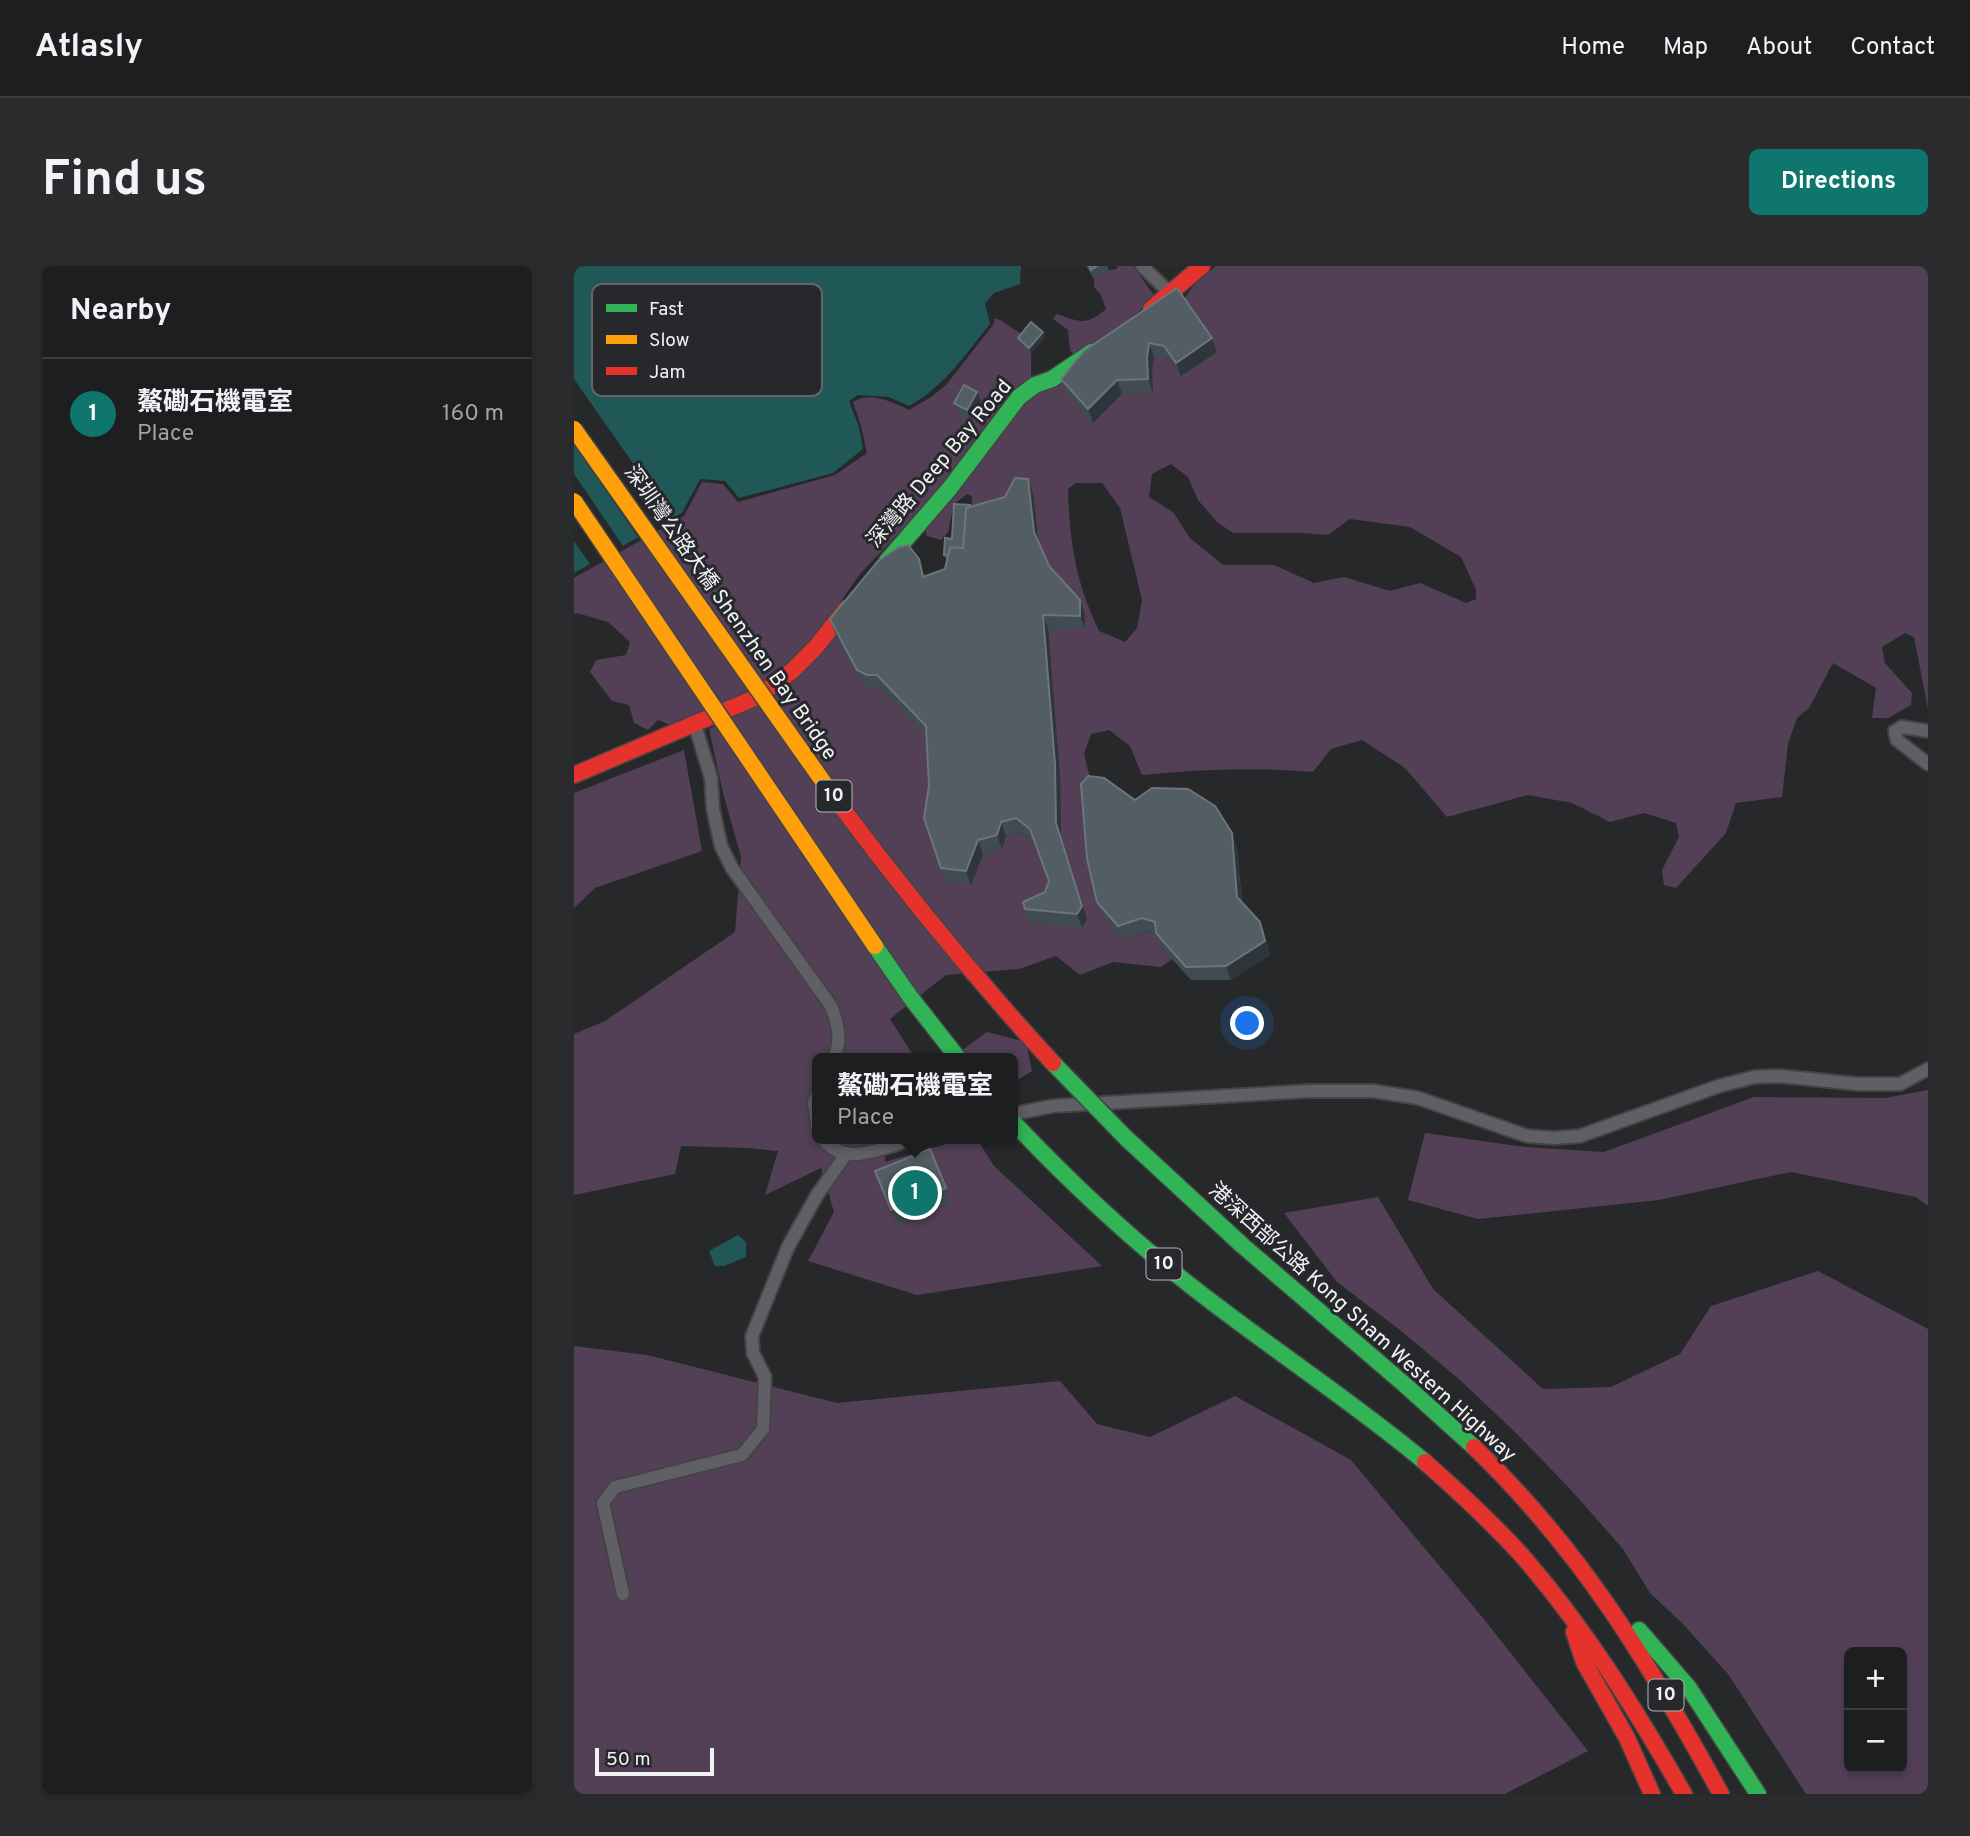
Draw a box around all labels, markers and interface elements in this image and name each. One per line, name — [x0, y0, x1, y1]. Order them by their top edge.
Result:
text: Atlasly — [35, 27, 143, 69]
text: Home — [1561, 33, 1625, 63]
text: Map — [1663, 33, 1708, 63]
text: About — [1746, 33, 1812, 63]
text: Contact — [1850, 33, 1935, 63]
button: Directions — [1749, 149, 1928, 215]
text: Find us — [42, 151, 207, 213]
legend — [592, 284, 822, 396]
text: Nearby — [70, 293, 171, 330]
text: Fast — [649, 298, 684, 322]
text: Slow — [649, 329, 689, 353]
text: Jam — [649, 361, 686, 385]
street label: 深灣路 Deep Bay Road — [862, 374, 1018, 554]
text: 鰲磡石機電室 — [137, 387, 293, 420]
text: 1 — [88, 400, 98, 429]
text: 160 m — [442, 400, 504, 429]
text: Place — [137, 420, 194, 449]
street label: 深圳灣公路大橋 Shenzhen Bay Bridge — [617, 460, 843, 766]
road number: 10 — [817, 780, 852, 811]
your location — [1230, 1006, 1264, 1040]
popup — [812, 1053, 1018, 1144]
text: 鰲磡石機電室 — [837, 1071, 993, 1104]
text: Place — [837, 1104, 894, 1133]
pin: 1 — [892, 1167, 938, 1219]
street label: 港深西部公路 Kong Sham Western Highway — [1202, 1177, 1522, 1469]
road number: 10 — [1146, 1248, 1182, 1280]
map controls — [1844, 1647, 1907, 1773]
button: + — [1844, 1647, 1907, 1710]
road number: 10 — [1648, 1680, 1684, 1710]
button: − — [1844, 1710, 1907, 1773]
scale bar — [595, 1745, 714, 1777]
text: 50 m — [606, 1748, 651, 1772]

